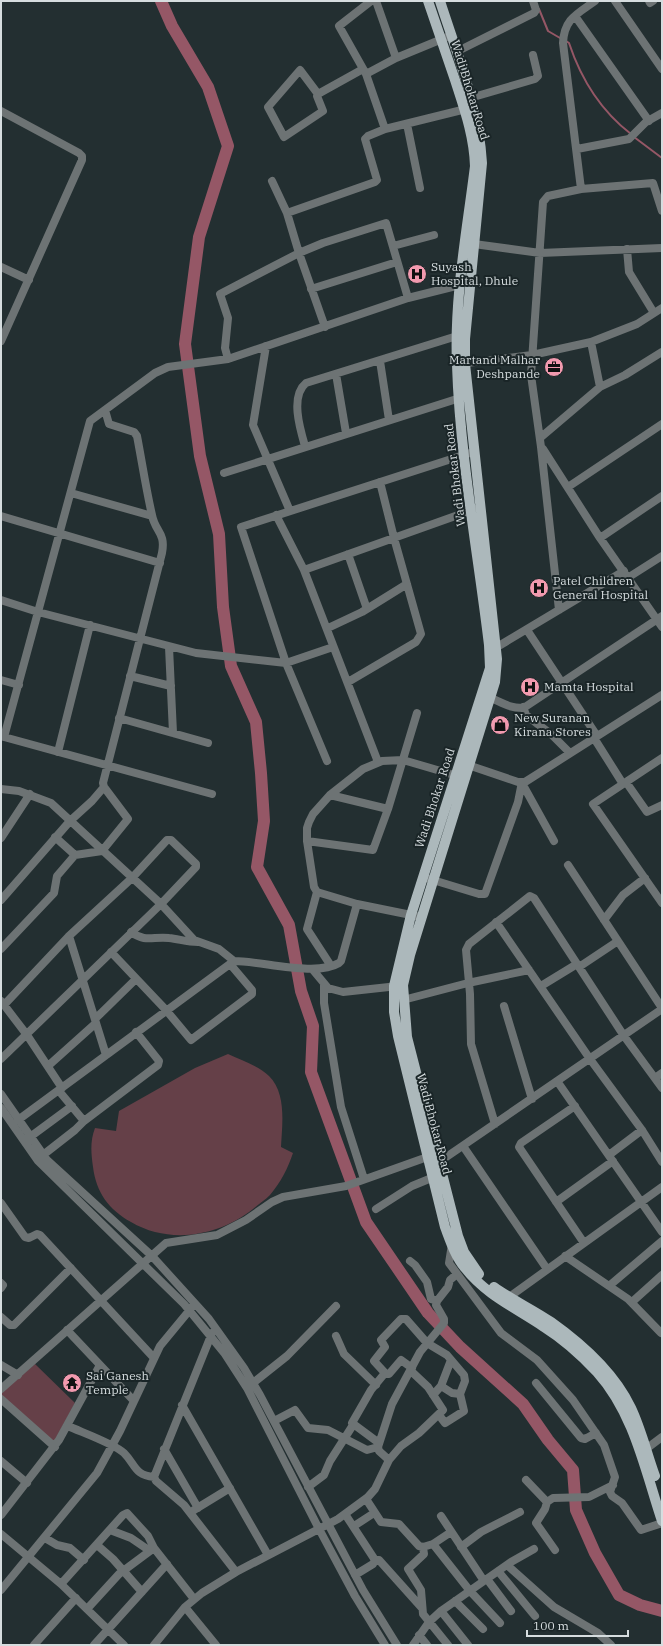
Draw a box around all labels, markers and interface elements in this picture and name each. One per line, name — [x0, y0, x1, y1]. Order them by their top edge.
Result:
street label: Wadi Bhokar Road — [448, 38, 493, 142]
place label: Suyash Hospital, Dhule — [431, 259, 518, 288]
hospital icon: Suyash Hospital, Dhule — [406, 263, 428, 285]
place label: Martand Malhar Deshpande — [449, 352, 541, 381]
office icon: Martand Malhar Deshpande — [543, 356, 565, 378]
street label: Wadi Bhokar Road — [441, 423, 468, 528]
place label: Patel Children General Hospital — [553, 573, 648, 602]
hospital icon: Patel Children General Hospital — [528, 577, 550, 599]
hospital icon: Mamta Hospital — [519, 676, 541, 698]
place label: Mamta Hospital — [544, 679, 634, 694]
place label: New Suranan Kirana Stores — [514, 710, 591, 739]
shop icon: New Suranan Kirana Stores — [489, 714, 511, 736]
street label: Wadi Bhokar Road — [411, 746, 458, 850]
street label: Wadi Bhokar Road — [414, 1072, 455, 1176]
place label: Sai Ganesh Temple — [86, 1368, 149, 1397]
temple icon: Sai Ganesh Temple — [61, 1372, 83, 1394]
scale bar — [527, 1612, 628, 1638]
text: 100 m — [533, 1618, 569, 1633]

